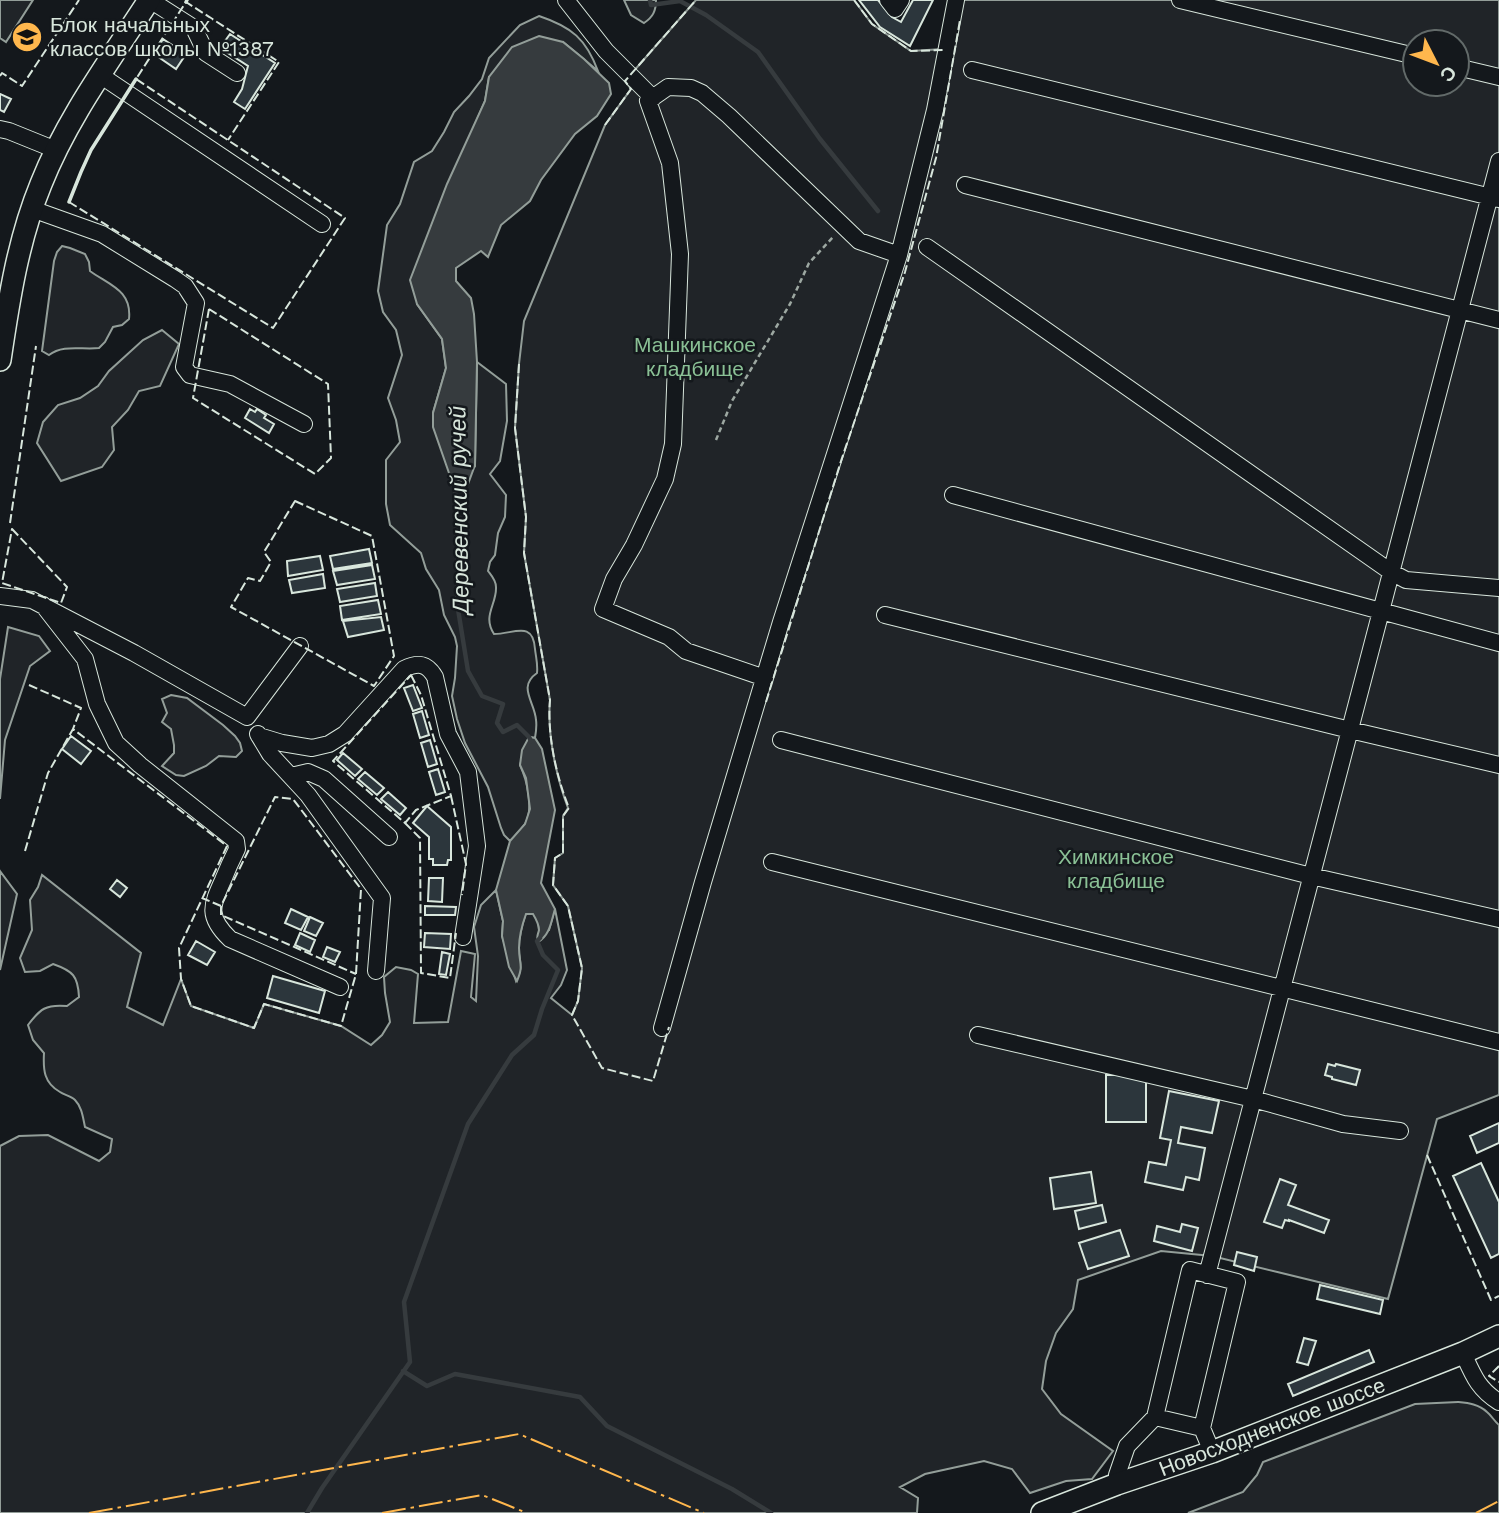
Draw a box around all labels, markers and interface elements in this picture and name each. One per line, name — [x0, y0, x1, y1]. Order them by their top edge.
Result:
place label: Блок начальных классов школы №1387 — [50, 12, 274, 61]
school or university icon: Блок начальных классов школы №1387 — [10, 20, 44, 54]
north arrow — [1401, 28, 1471, 98]
text: С — [1435, 61, 1461, 87]
park label: Машкинское кладбище — [634, 332, 756, 381]
water label: Деревенский ручей — [444, 405, 475, 617]
park label: Химкинское кладбище — [1058, 844, 1174, 893]
street label: Новосходненское шоссе — [1155, 1372, 1388, 1481]

